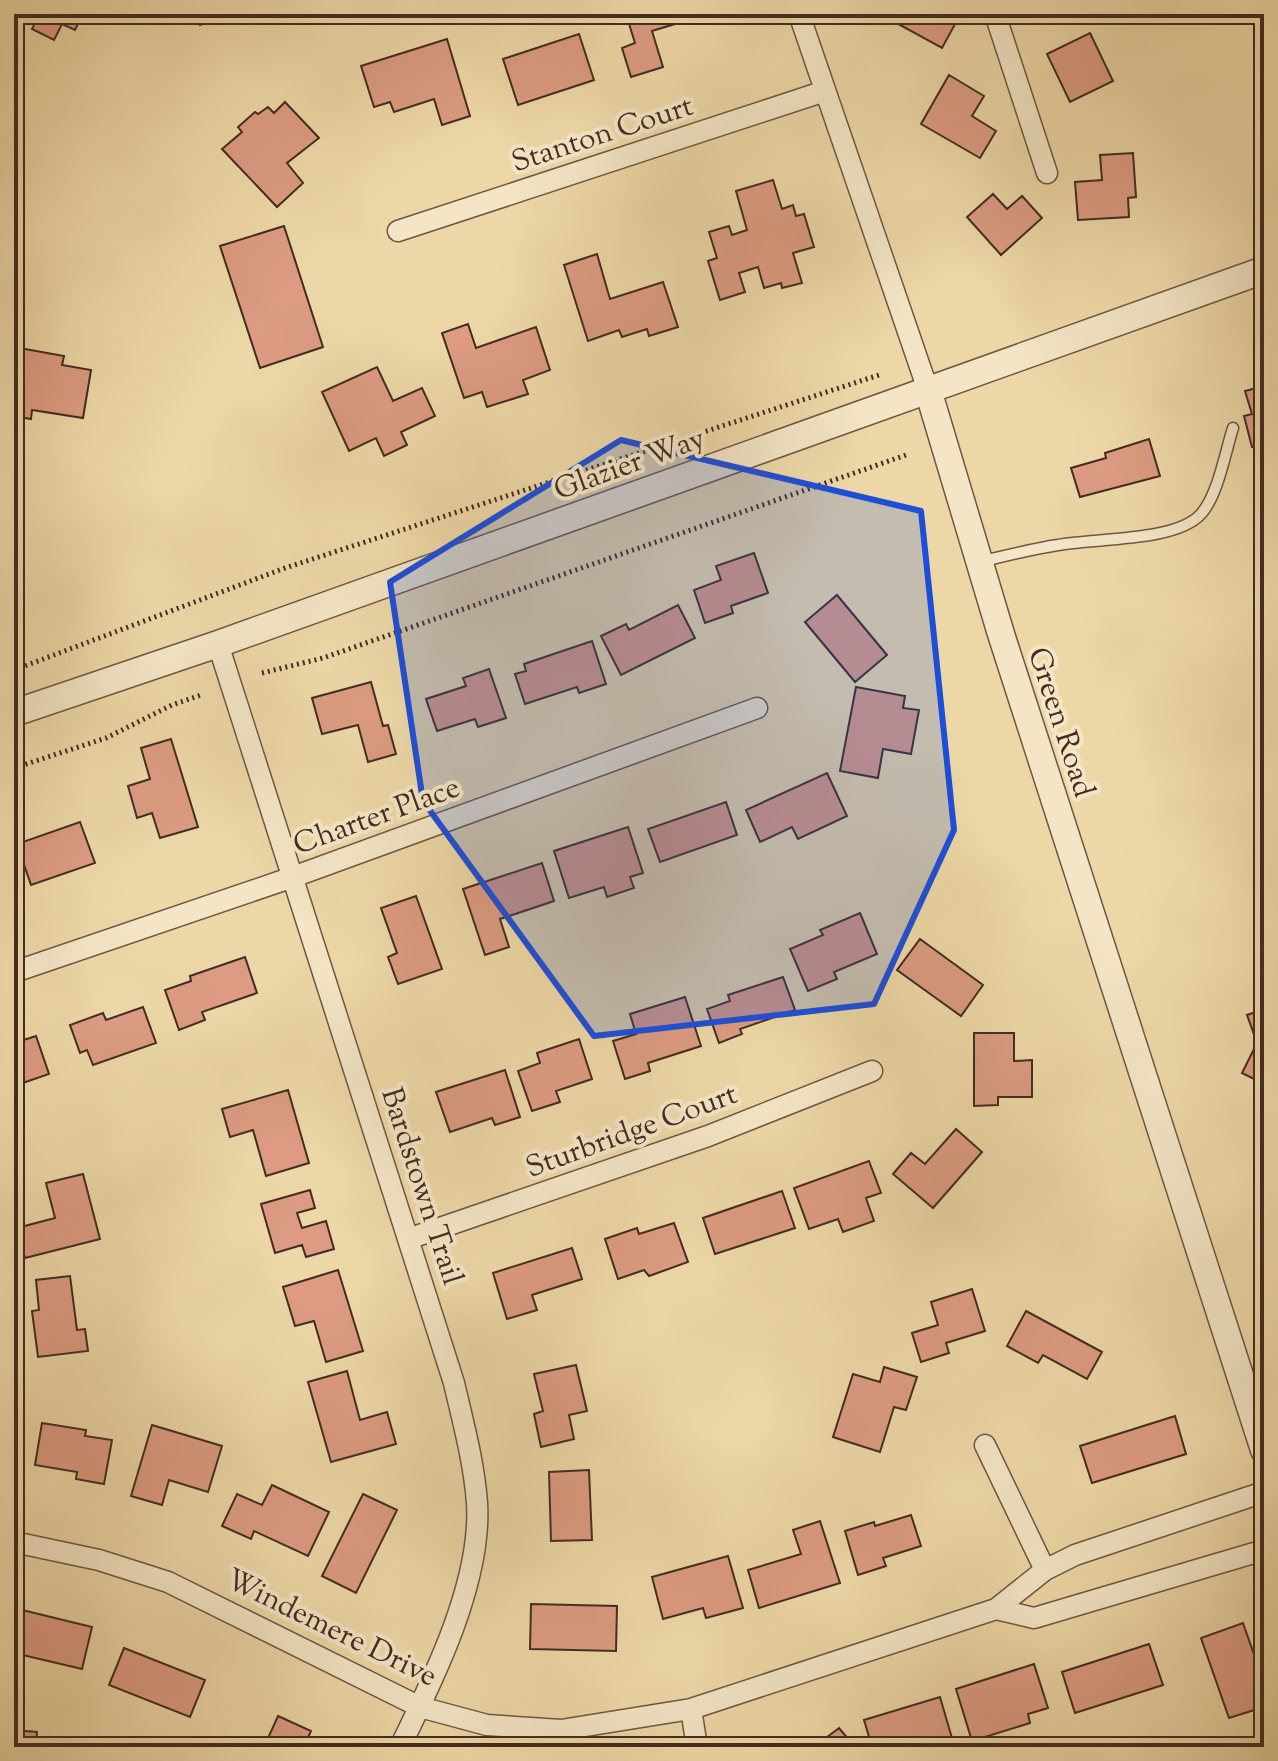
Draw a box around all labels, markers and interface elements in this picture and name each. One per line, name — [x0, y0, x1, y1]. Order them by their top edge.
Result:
street label: Stanton Court — [506, 86, 699, 185]
street label: Glazier Way — [548, 418, 711, 513]
street label: Green Road — [1015, 642, 1104, 803]
street label: Charter Place — [287, 767, 466, 867]
street label: Sturbridge Court — [520, 1074, 744, 1191]
street label: Bardstown Trail — [368, 1083, 473, 1291]
street label: Windemere Drive — [218, 1559, 444, 1699]

